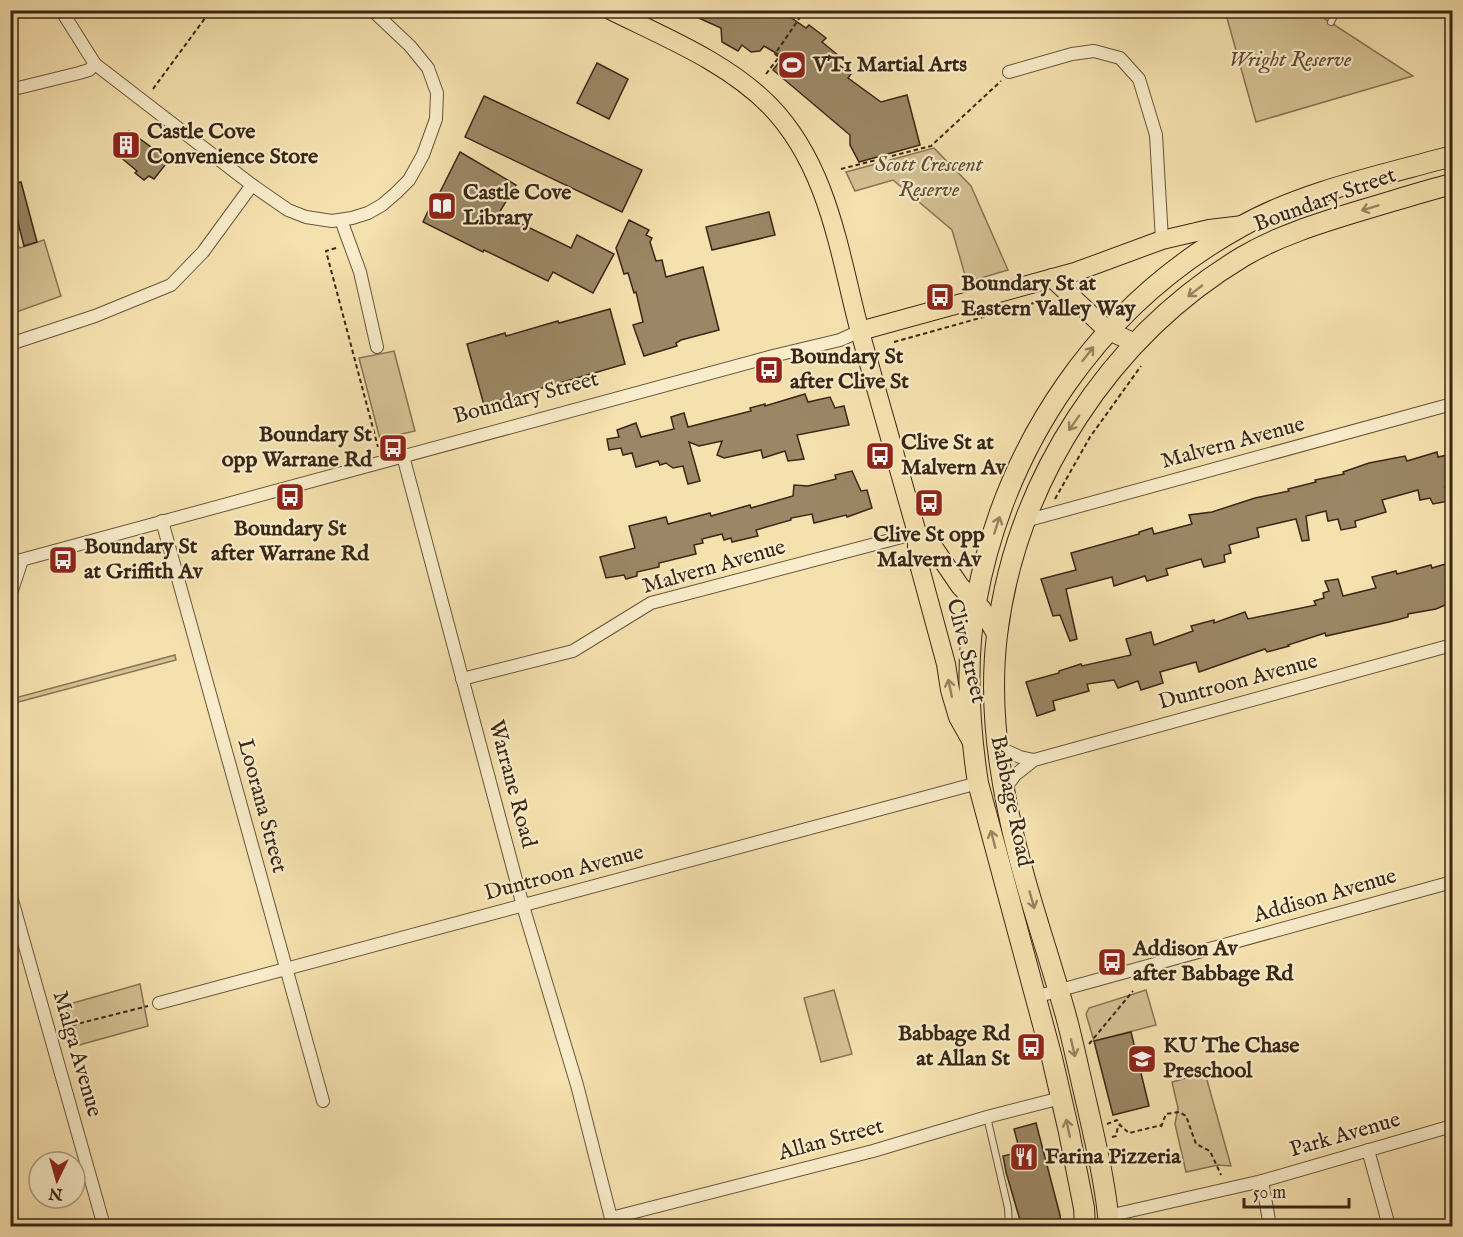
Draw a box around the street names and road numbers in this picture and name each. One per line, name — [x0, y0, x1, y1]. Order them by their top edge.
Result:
street label: Boundary Street — [1250, 161, 1400, 239]
street label: Boundary Street — [450, 365, 602, 431]
street label: Malvern Avenue — [1158, 410, 1308, 476]
street label: Malvern Avenue — [639, 533, 789, 601]
street label: Clive Street — [940, 596, 993, 707]
street label: Duntroon Avenue — [1155, 647, 1321, 717]
street label: Warrane Road — [482, 717, 543, 851]
street label: Babbage Road — [983, 733, 1039, 870]
street label: Loorana Street — [231, 736, 293, 877]
street label: Duntroon Avenue — [481, 838, 647, 908]
street label: Addison Avenue — [1249, 862, 1400, 930]
street label: Malga Avenue — [46, 988, 108, 1120]
street label: Park Avenue — [1286, 1106, 1404, 1164]
street label: Allan Street — [774, 1112, 887, 1168]

